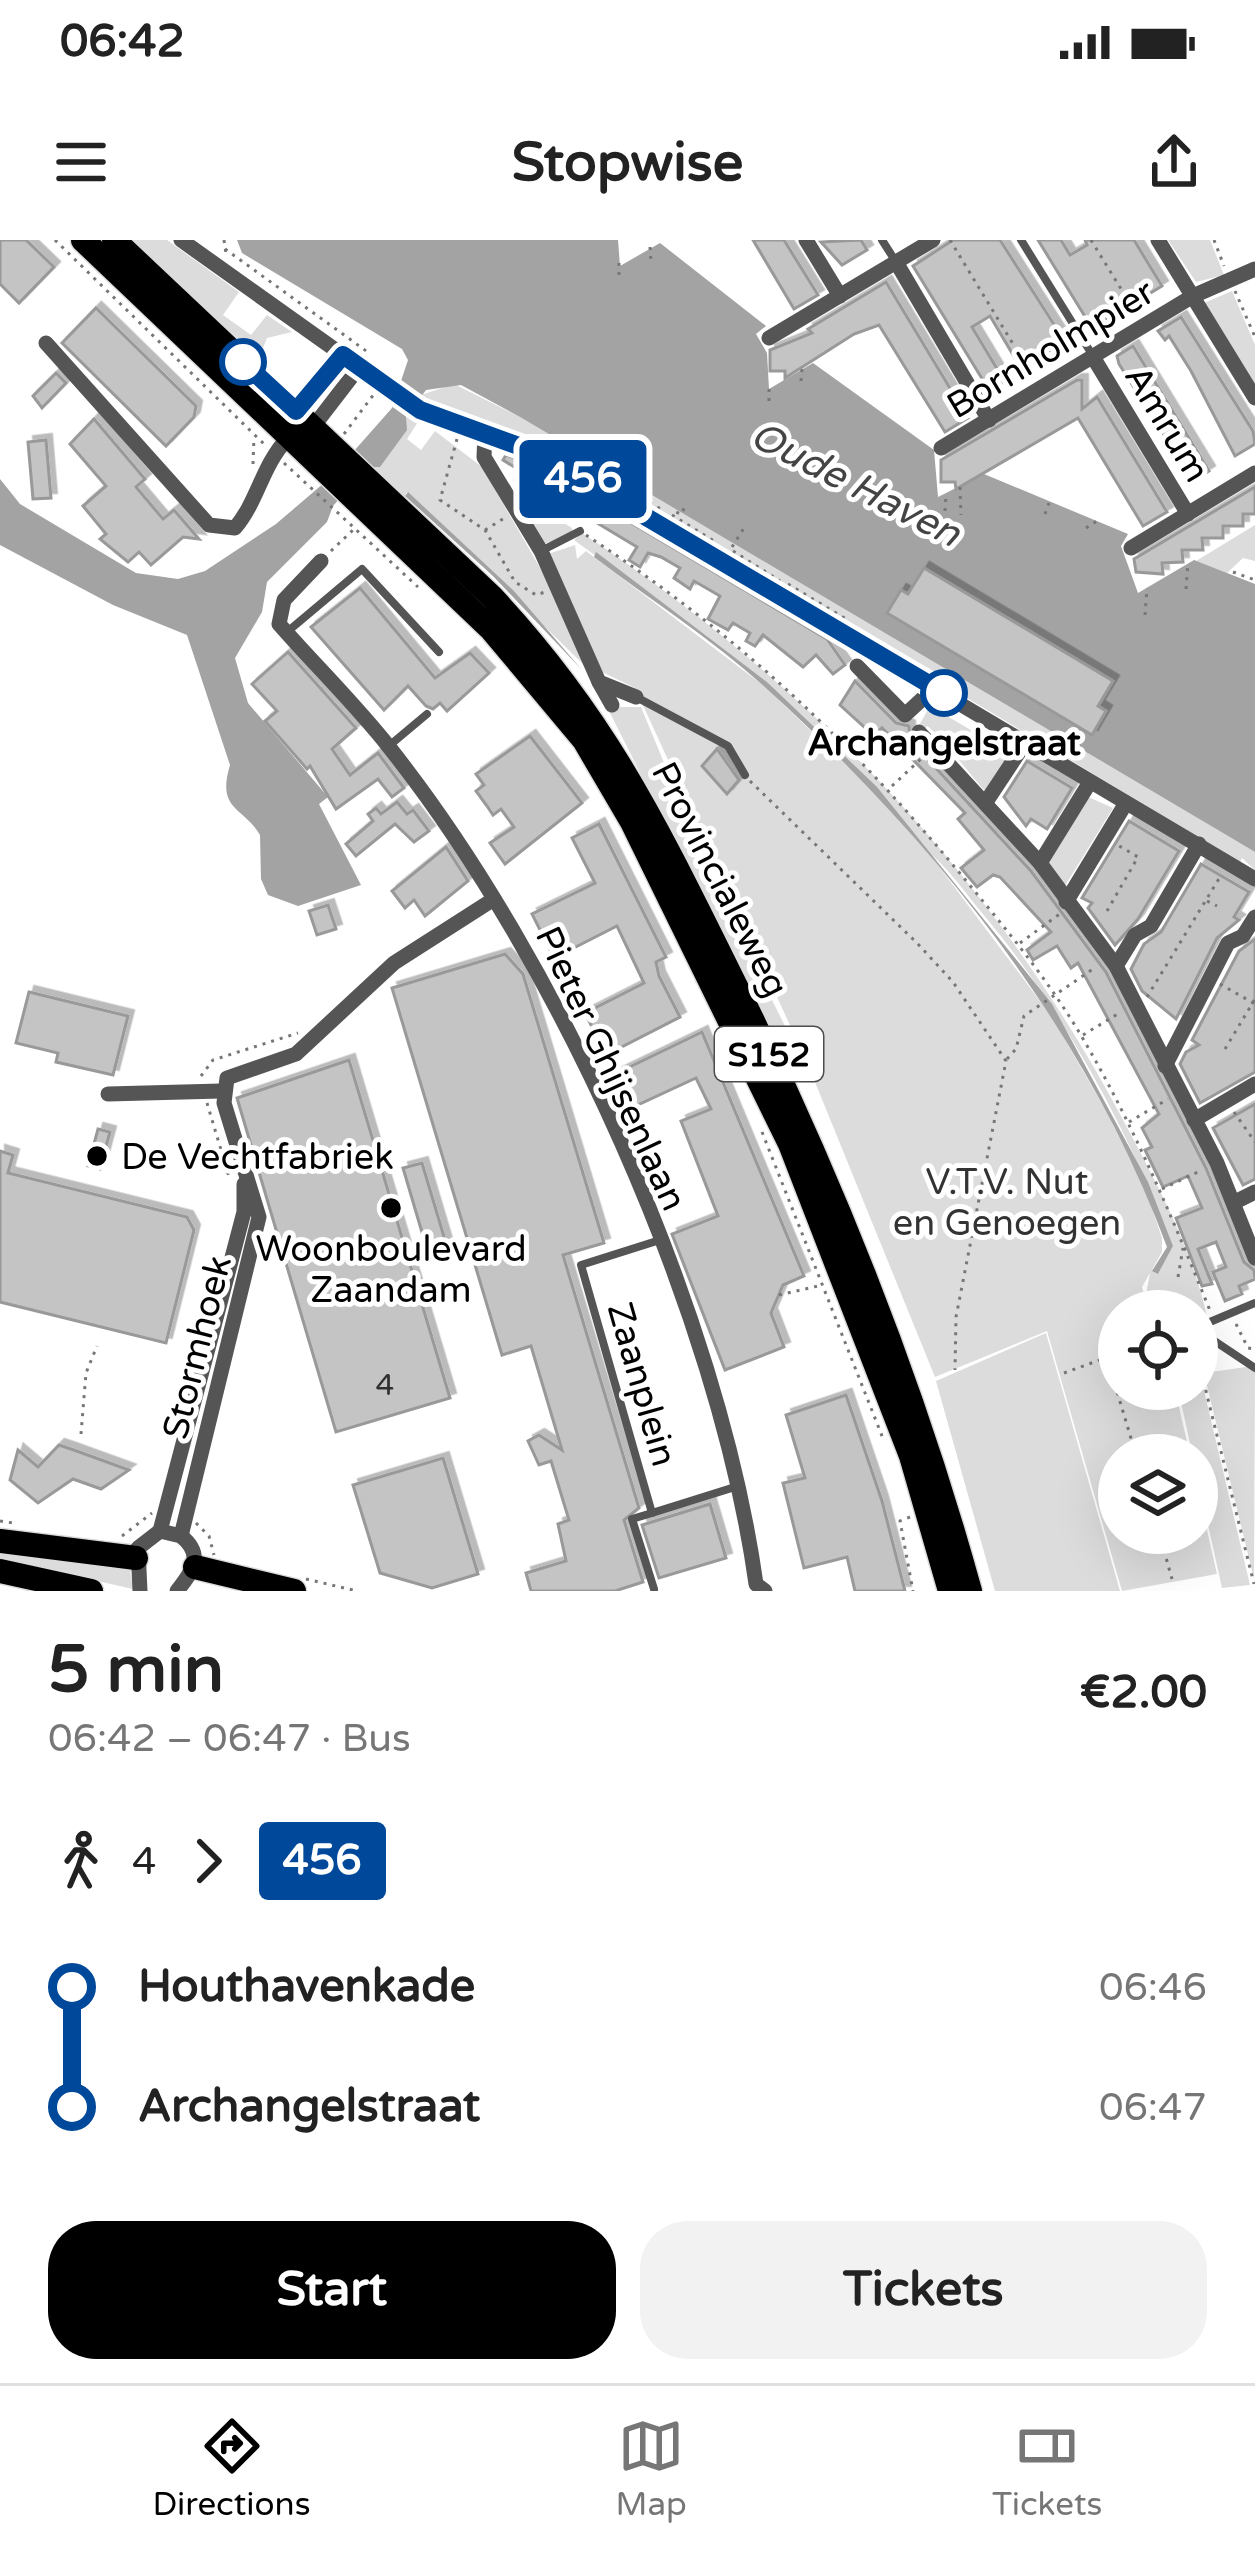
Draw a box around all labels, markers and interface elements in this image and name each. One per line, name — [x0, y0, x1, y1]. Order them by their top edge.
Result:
text: 06:42 — [60, 15, 185, 69]
icon: menu — [48, 129, 114, 195]
icon: share — [1141, 129, 1207, 195]
text: Stopwise — [512, 130, 743, 195]
street label: Bornholmpier — [939, 270, 1162, 428]
unlabelled marker — [221, 340, 265, 384]
street label: Amrum — [1115, 358, 1218, 490]
water label: Oude Haven — [743, 411, 969, 558]
line badge: 456 — [514, 440, 652, 518]
text: 456 — [543, 453, 623, 504]
marker: Archangelstraat — [922, 671, 966, 715]
place label: Archangelstraat — [807, 722, 1081, 765]
street label: Provincialeweg — [642, 755, 797, 1004]
street label: Pieter Ghijsenlaan — [526, 920, 695, 1218]
road number: S152 — [715, 1027, 823, 1081]
place label: De Vechtfabriek — [121, 1136, 394, 1179]
marker: De Vechtfabriek — [84, 1143, 110, 1169]
park label: V.T.V. Nut en Genoegen — [893, 1161, 1121, 1245]
marker: Woonboulevard Zaandam — [378, 1195, 404, 1221]
place label: Woonboulevard Zaandam — [255, 1228, 527, 1312]
street label: Stormhoek — [154, 1251, 241, 1443]
map controls — [1098, 1290, 1218, 1554]
button: locate — [1098, 1290, 1218, 1410]
street label: Zaanplein — [598, 1298, 685, 1471]
house number: 4 — [376, 1367, 394, 1404]
button: layers — [1098, 1434, 1218, 1554]
text: 5 min — [48, 1630, 224, 1710]
text: €2.00 — [1080, 1666, 1207, 1720]
text: 06:42 – 06:47 · Bus — [48, 1715, 411, 1762]
icon: walk — [48, 1828, 114, 1894]
icon: forward — [175, 1828, 241, 1894]
text: 456 — [283, 1835, 362, 1886]
text: 4 — [132, 1838, 157, 1885]
text: Houthavenkade — [138, 1960, 475, 2014]
text: 06:46 — [1099, 1964, 1207, 2011]
text: Archangelstraat — [138, 2080, 480, 2134]
text: 06:47 — [1099, 2084, 1207, 2131]
button: Start — [48, 2221, 616, 2359]
button: Tickets — [640, 2221, 1207, 2359]
tab: Directions — [153, 2413, 310, 2524]
tab: Map — [616, 2413, 687, 2524]
tab: Tickets — [992, 2413, 1102, 2524]

